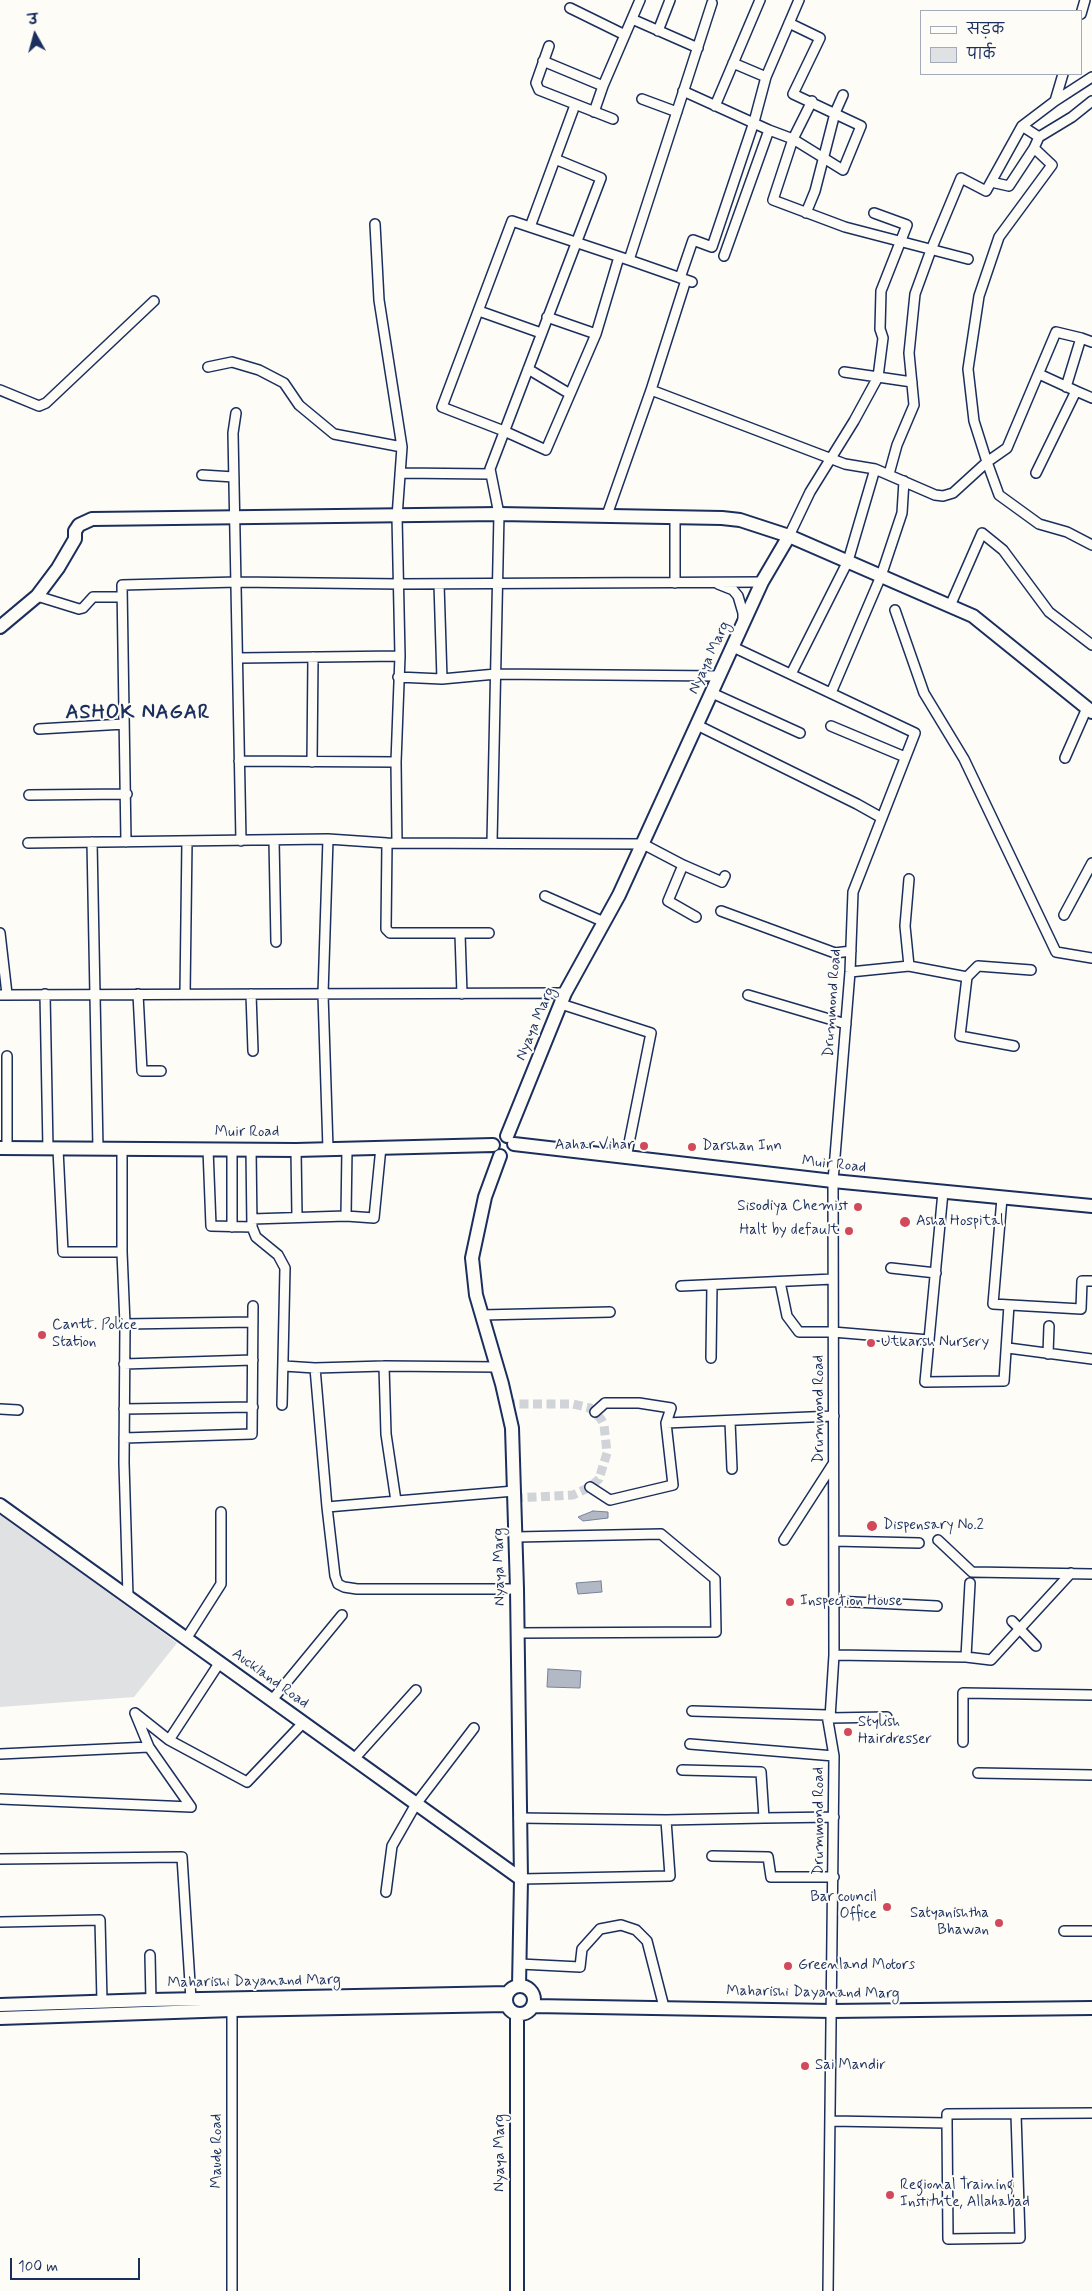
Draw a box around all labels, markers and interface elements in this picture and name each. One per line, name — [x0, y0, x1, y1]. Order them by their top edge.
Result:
north arrow — [10, 10, 60, 60]
legend — [920, 10, 1082, 75]
text: उ — [27, 11, 39, 30]
text: सड़क — [967, 20, 1004, 40]
text: पार्क — [967, 45, 995, 65]
street label: Nyaya Marg — [685, 619, 735, 697]
district label: ASHOK NAGAR — [66, 702, 210, 726]
street label: Drummond Road — [820, 948, 846, 1058]
street label: Nyaya Marg — [512, 985, 560, 1063]
street label: Muir Road — [215, 1124, 279, 1142]
place label: Aahar Vihar — [555, 1137, 634, 1155]
place label: Darshan Inn — [702, 1138, 782, 1156]
marker: Aahar Vihar — [638, 1140, 650, 1152]
marker: Darshan Inn — [686, 1141, 698, 1153]
street label: Muir Road — [801, 1153, 867, 1177]
place label: Sisodiya Chemist — [737, 1198, 848, 1216]
marker: Sisodiya Chemist — [852, 1201, 864, 1213]
place label: Asha Hospital — [916, 1213, 1004, 1231]
marker: Asha Hospital — [898, 1215, 912, 1229]
place label: Halt by default — [739, 1222, 839, 1240]
marker: Halt by default — [843, 1225, 855, 1237]
place label: Cantt. Police Station — [52, 1317, 137, 1352]
marker: Cantt. Police Station — [36, 1329, 48, 1341]
place label: Utkarsh Nursery — [881, 1334, 989, 1352]
marker: Utkarsh Nursery — [865, 1337, 877, 1349]
street label: Drummond Road — [811, 1355, 829, 1463]
place label: Dispensary No.2 — [883, 1517, 984, 1535]
marker: Dispensary No.2 — [865, 1519, 879, 1533]
street label: Nyaya Marg — [490, 1528, 510, 1606]
place label: Inspection House — [800, 1593, 903, 1611]
marker: Inspection House — [784, 1596, 796, 1608]
street label: Auckland Road — [228, 1645, 312, 1713]
place label: Stylish Hairdresser — [858, 1714, 932, 1749]
marker: Stylish Hairdresser — [842, 1726, 854, 1738]
street label: Drummond Road — [811, 1767, 829, 1875]
place label: Bar council Office — [810, 1889, 877, 1924]
marker: Bar council Office — [881, 1901, 893, 1913]
place label: Satyanishtha Bhawan — [910, 1905, 989, 1940]
marker: Satyanishtha Bhawan — [993, 1917, 1005, 1929]
place label: Greenland Motors — [798, 1957, 915, 1975]
marker: Greenland Motors — [782, 1960, 794, 1972]
street label: Maharishi Dayanand Marg — [167, 1971, 341, 1993]
street label: Maharishi Dayanand Marg — [726, 1982, 900, 2004]
place label: Sai Mandir — [815, 2057, 886, 2075]
marker: Sai Mandir — [799, 2060, 811, 2072]
street label: Maude Road — [209, 2114, 227, 2188]
street label: Nyaya Marg — [492, 2114, 510, 2192]
place label: Regional Training Institute, Allahabad — [900, 2177, 1030, 2212]
marker: Regional Training Institute, Allahabad — [884, 2189, 896, 2201]
scale bar — [12, 2248, 142, 2280]
text: 100 m — [18, 2257, 58, 2277]

